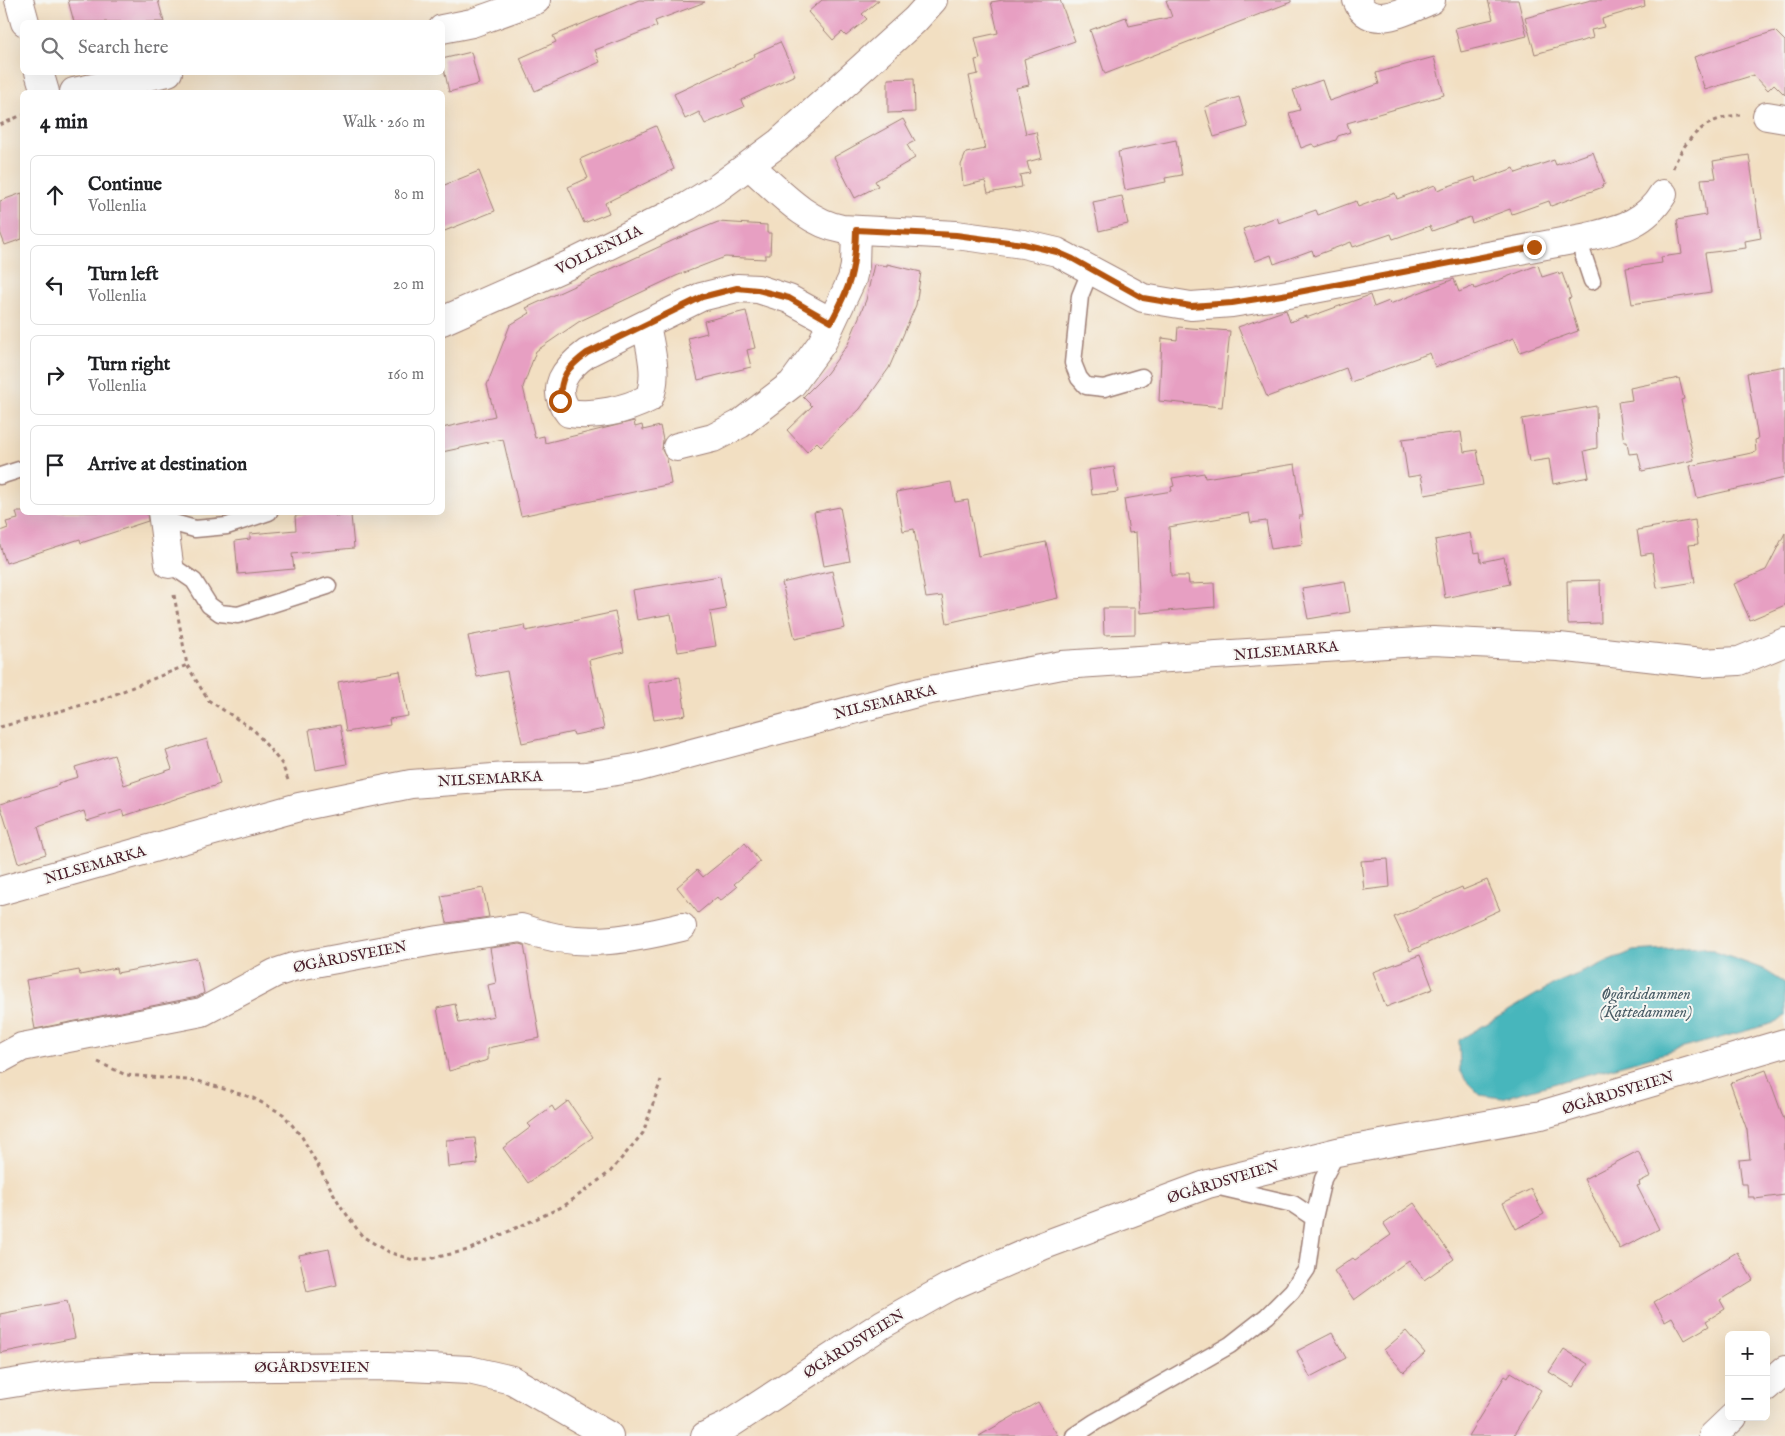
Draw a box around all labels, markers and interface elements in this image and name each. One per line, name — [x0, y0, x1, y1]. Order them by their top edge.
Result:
search box — [20, 20, 445, 75]
icon: search — [38, 34, 66, 62]
text: Search here — [78, 36, 169, 60]
text: 4 min — [40, 109, 88, 136]
text: Walk · 260 m — [342, 113, 425, 133]
text: Continue — [88, 173, 162, 197]
icon: ahead — [41, 181, 69, 209]
text: 80 m — [394, 185, 424, 205]
text: Vollenlia — [88, 197, 146, 217]
street label: VOLLENLIA — [552, 221, 646, 280]
route end — [1523, 236, 1546, 259]
text: Turn left — [88, 263, 159, 287]
icon: left — [41, 271, 69, 299]
text: 20 m — [393, 275, 424, 295]
text: Vollenlia — [88, 287, 146, 307]
text: Turn right — [88, 353, 170, 377]
icon: right — [41, 361, 69, 389]
text: 160 m — [388, 365, 424, 385]
text: Vollenlia — [88, 377, 146, 397]
route start — [549, 390, 572, 413]
icon: arrive — [41, 451, 69, 479]
text: Arrive at destination — [88, 453, 247, 477]
street label: NILSEMARKA — [1233, 637, 1340, 665]
street label: NILSEMARKA — [832, 680, 939, 724]
street label: NILSEMARKA — [437, 767, 544, 791]
street label: NILSEMARKA — [42, 841, 149, 889]
street label: ØGÅRDSVEIEN — [291, 937, 409, 977]
water label: Øgårdsdammen (Kattedammen) — [1600, 985, 1692, 1023]
street label: ØGÅRDSVEIEN — [1560, 1067, 1676, 1119]
street label: ØGÅRDSVEIEN — [1165, 1156, 1281, 1208]
street label: ØGÅRDSVEIEN — [800, 1305, 908, 1383]
map controls — [1725, 1331, 1770, 1421]
button: + — [1725, 1331, 1770, 1376]
street label: ØGÅRDSVEIEN — [254, 1358, 370, 1377]
button: − — [1725, 1376, 1770, 1421]

